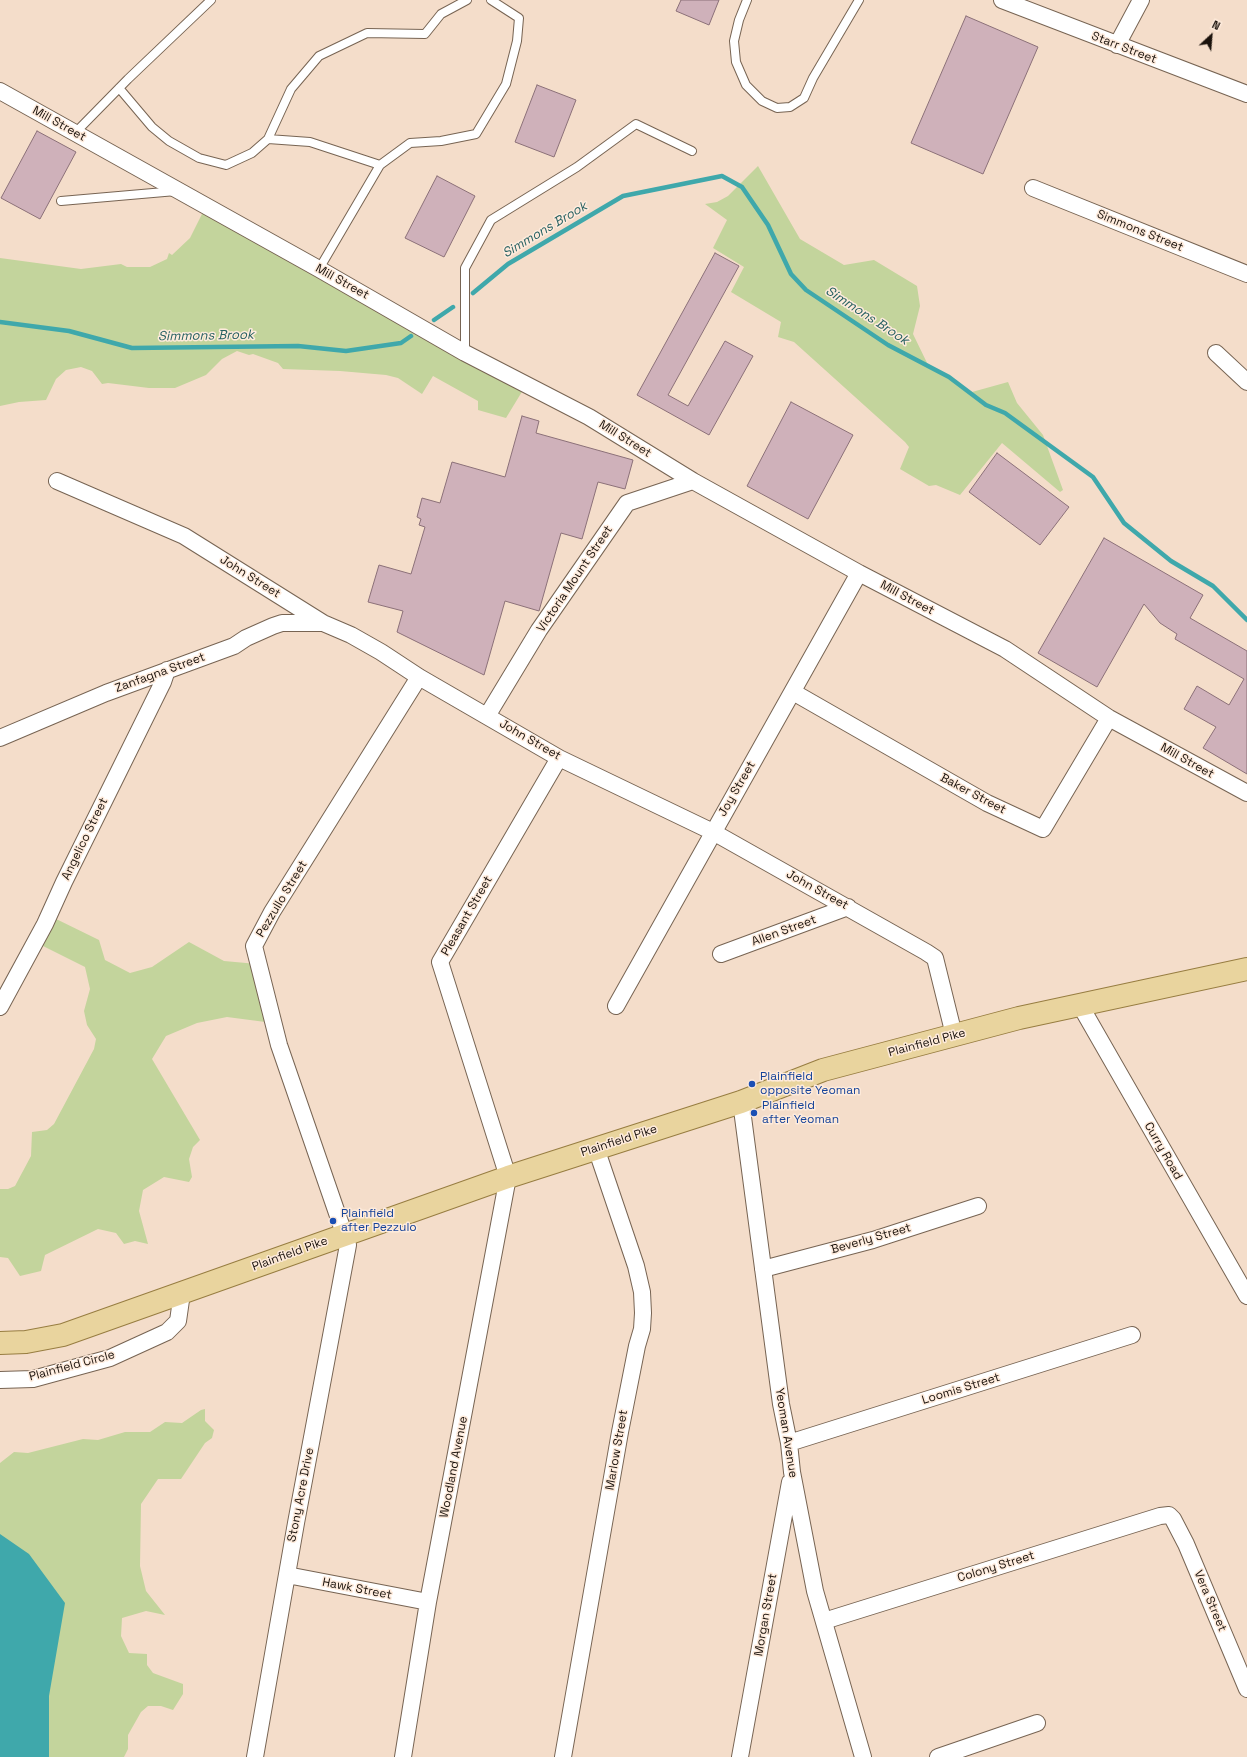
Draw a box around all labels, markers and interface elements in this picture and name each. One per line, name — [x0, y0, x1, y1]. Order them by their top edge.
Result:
north arrow — [1191, 16, 1231, 56]
text: N — [1210, 17, 1223, 33]
street label: Starr Street — [1089, 29, 1159, 67]
street label: Mill Street — [30, 103, 88, 145]
water label: Simmons Brook — [500, 199, 590, 261]
street label: Simmons Street — [1095, 207, 1185, 255]
street label: Mill Street — [313, 261, 371, 303]
water label: Simmons Brook — [822, 283, 912, 349]
water label: Simmons Brook — [158, 327, 254, 345]
street label: Mill Street — [596, 417, 654, 461]
street label: Victoria Mount Street — [534, 523, 616, 635]
street label: John Street — [217, 553, 283, 601]
street label: Mill Street — [878, 578, 936, 618]
street label: Zanfagna Street — [113, 650, 207, 696]
street label: John Street — [497, 717, 563, 763]
street label: Mill Street — [1158, 740, 1216, 782]
street label: Joy Street — [715, 759, 759, 819]
street label: Baker Street — [938, 771, 1008, 817]
street label: Angelico Street — [59, 795, 111, 883]
street label: Pezzullo Street — [253, 858, 311, 940]
street label: John Street — [783, 867, 851, 913]
street label: Pleasant Street — [438, 874, 496, 958]
street label: Allen Street — [750, 913, 818, 949]
street label: Plainfield Pike — [887, 1026, 967, 1060]
place label: Plainfield opposite Yeoman — [760, 1070, 860, 1098]
marker: Plainfield opposite Yeoman — [747, 1079, 757, 1089]
place label: Plainfield after Yeoman — [762, 1099, 839, 1127]
marker: Plainfield after Yeoman — [749, 1108, 759, 1118]
street label: Curry Road — [1141, 1120, 1185, 1182]
street label: Plainfield Pike — [579, 1122, 659, 1160]
place label: Plainfield after Pezzulo — [341, 1207, 417, 1235]
marker: Plainfield after Pezzulo — [328, 1216, 338, 1226]
street label: Beverly Street — [829, 1221, 913, 1257]
street label: Plainfield Pike — [250, 1234, 330, 1274]
street label: Plainfield Circle — [28, 1348, 116, 1384]
street label: Loomis Street — [920, 1370, 1002, 1408]
street label: Yeoman Avenue — [772, 1387, 800, 1479]
street label: Marlow Street — [603, 1409, 631, 1491]
street label: Woodland Avenue — [437, 1415, 471, 1519]
street label: Stony Acre Drive — [285, 1447, 317, 1543]
street label: Colony Street — [956, 1548, 1036, 1586]
street label: Vera Street — [1191, 1568, 1229, 1634]
street label: Morgan Street — [752, 1572, 780, 1658]
street label: Hawk Street — [321, 1575, 393, 1603]

